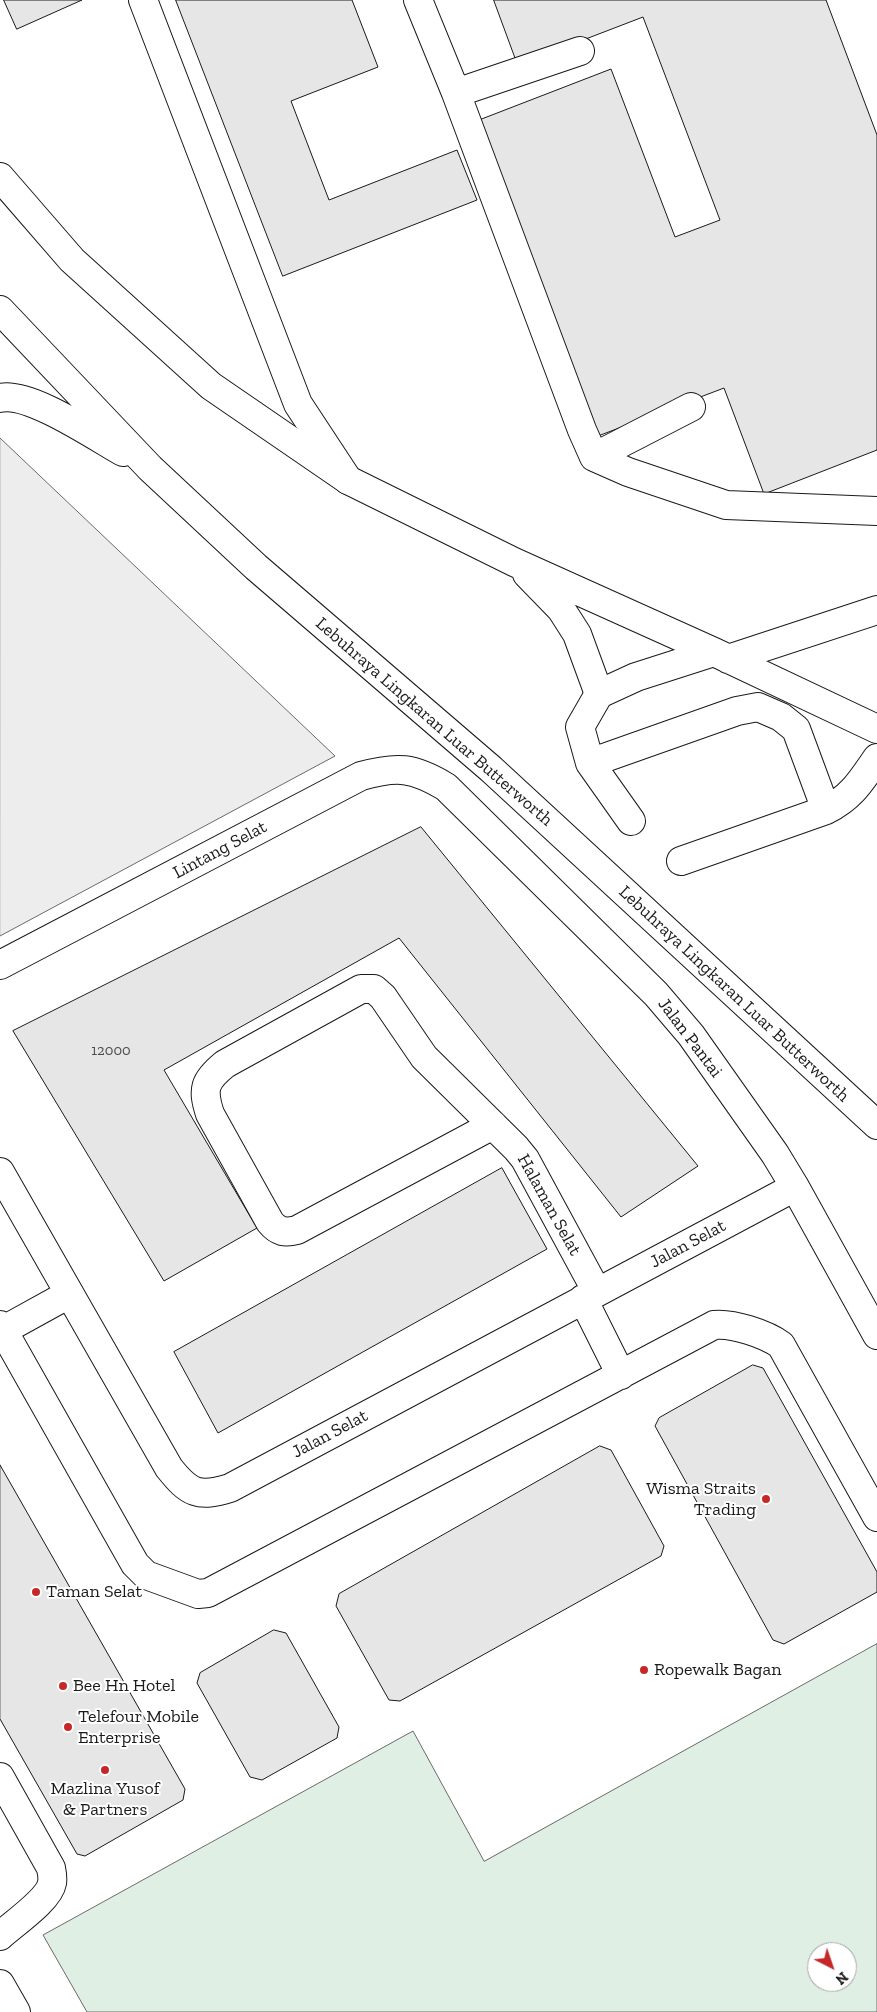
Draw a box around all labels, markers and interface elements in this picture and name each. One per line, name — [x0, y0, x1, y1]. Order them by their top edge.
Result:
street label: Lebuhraya Lingkaran Luar Butterworth — [311, 613, 557, 831]
street label: Lintang Selat — [169, 816, 271, 884]
street label: Lebuhraya Lingkaran Luar Butterworth — [614, 881, 854, 1107]
street label: Jalan Pantai — [653, 994, 727, 1082]
house number: 12000 — [91, 1042, 131, 1060]
street label: Halaman Selat — [512, 1151, 586, 1259]
street label: Jalan Selat — [647, 1215, 729, 1273]
street label: Jalan Selat — [289, 1405, 371, 1463]
place label: Wisma Straits Trading — [646, 1478, 756, 1520]
marker: Wisma Straits Trading — [760, 1493, 772, 1505]
place label: Taman Selat — [46, 1581, 142, 1603]
marker: Taman Selat — [30, 1586, 42, 1598]
place label: Ropewalk Bagan — [654, 1659, 781, 1681]
marker: Ropewalk Bagan — [638, 1664, 650, 1676]
place label: Bee Hn Hotel — [73, 1675, 175, 1697]
marker: Bee Hn Hotel — [57, 1680, 69, 1692]
place label: Telefour Mobile Enterprise — [78, 1706, 199, 1748]
marker: Telefour Mobile Enterprise — [62, 1721, 74, 1733]
marker: Mazlina Yusof & Partners — [99, 1764, 111, 1776]
place label: Mazlina Yusof & Partners — [51, 1778, 159, 1820]
north arrow — [807, 1942, 857, 1992]
text: N — [832, 1968, 851, 1988]

